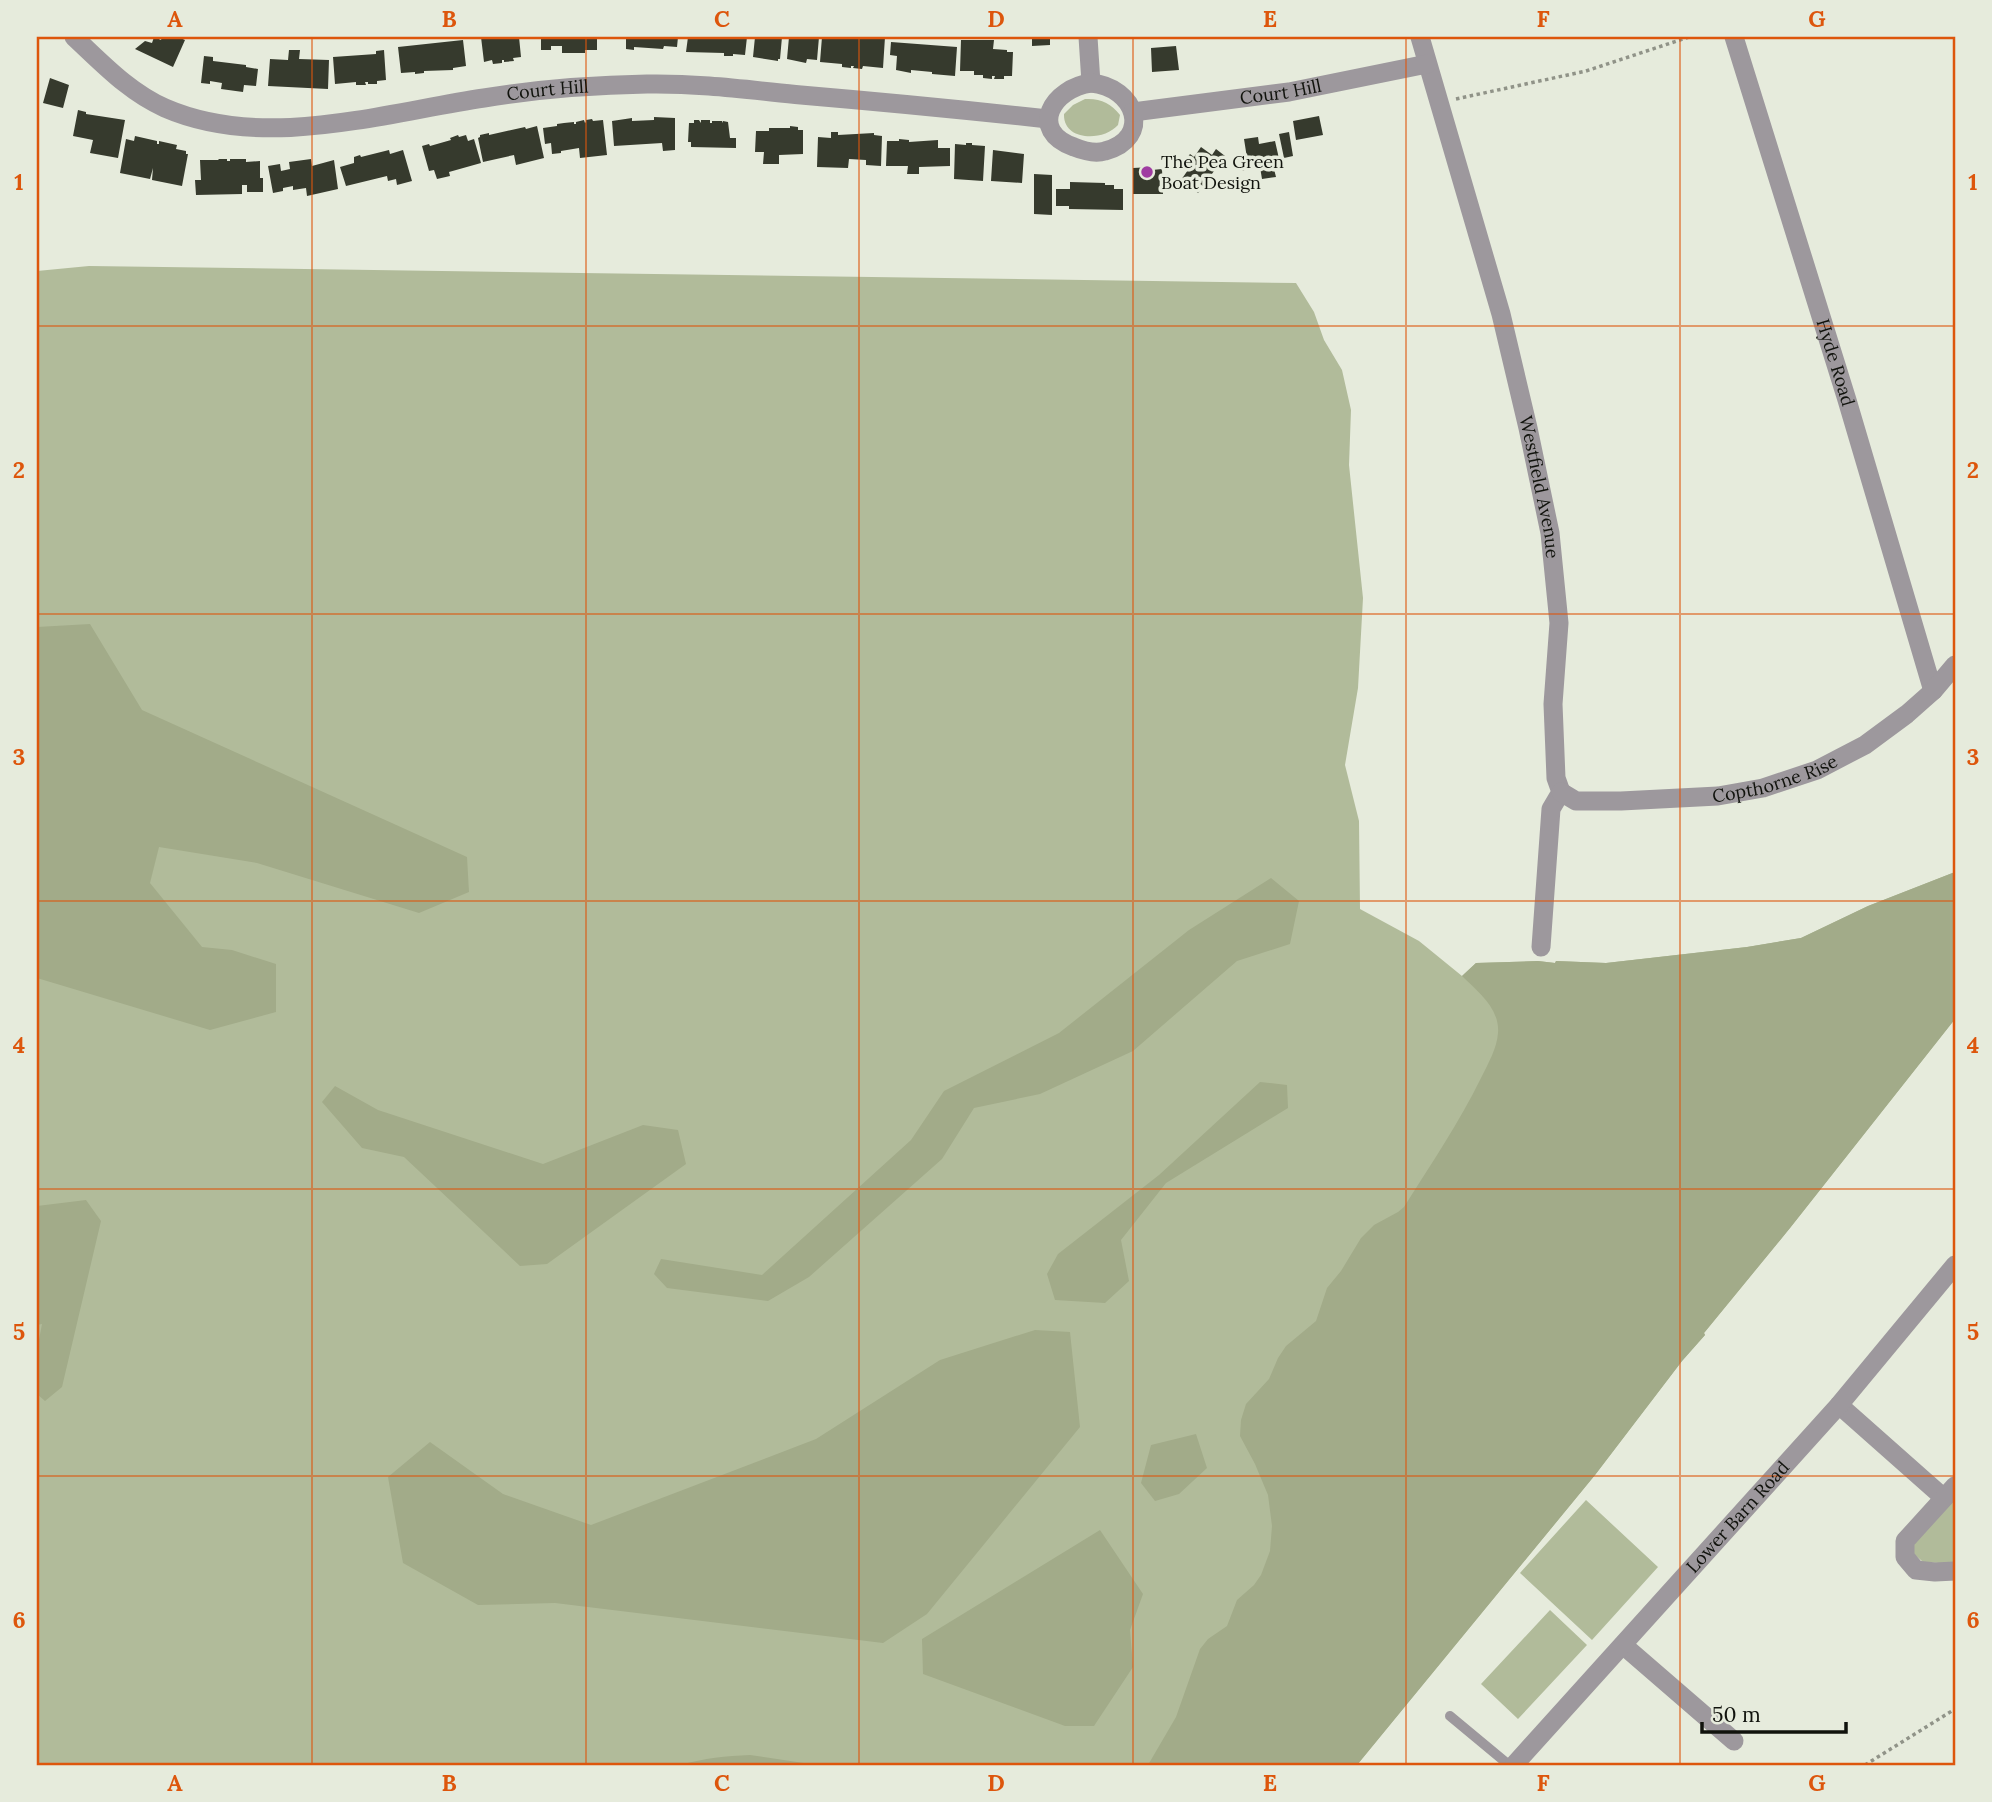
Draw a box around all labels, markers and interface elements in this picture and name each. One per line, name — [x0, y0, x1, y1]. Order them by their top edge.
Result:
text: A — [167, 4, 183, 33]
text: B — [441, 4, 457, 33]
text: C — [714, 4, 730, 33]
text: D — [987, 4, 1005, 33]
text: E — [1263, 4, 1277, 33]
text: F — [1536, 4, 1550, 33]
text: G — [1808, 4, 1826, 33]
street label: Court Hill — [505, 74, 589, 105]
street label: Court Hill — [1238, 74, 1323, 109]
place label: The Pea Green Boat Design — [1161, 150, 1284, 194]
marker: The Pea Green Boat Design — [1139, 164, 1155, 180]
text: 1 — [14, 167, 24, 196]
text: 1 — [1968, 167, 1978, 196]
street label: Hyde Road — [1811, 316, 1860, 409]
street label: Westfield Avenue — [1514, 413, 1564, 560]
text: 2 — [13, 455, 25, 484]
text: 2 — [1967, 455, 1979, 484]
text: 3 — [13, 742, 25, 771]
text: 3 — [1967, 742, 1979, 771]
street label: Copthorne Rise — [1710, 749, 1842, 808]
text: 4 — [13, 1030, 25, 1059]
text: 4 — [1967, 1030, 1979, 1059]
text: 5 — [13, 1317, 25, 1346]
text: 5 — [1967, 1317, 1979, 1346]
street label: Lower Barn Road — [1681, 1456, 1794, 1578]
text: 6 — [12, 1605, 26, 1634]
text: 6 — [1966, 1605, 1980, 1634]
scale bar — [1702, 1690, 1845, 1734]
text: 50 m — [1712, 1701, 1761, 1728]
text: A — [167, 1768, 183, 1797]
text: B — [441, 1768, 457, 1797]
text: C — [714, 1768, 730, 1797]
text: D — [987, 1768, 1005, 1797]
text: E — [1263, 1768, 1277, 1797]
text: F — [1536, 1768, 1550, 1797]
text: G — [1808, 1768, 1826, 1797]

